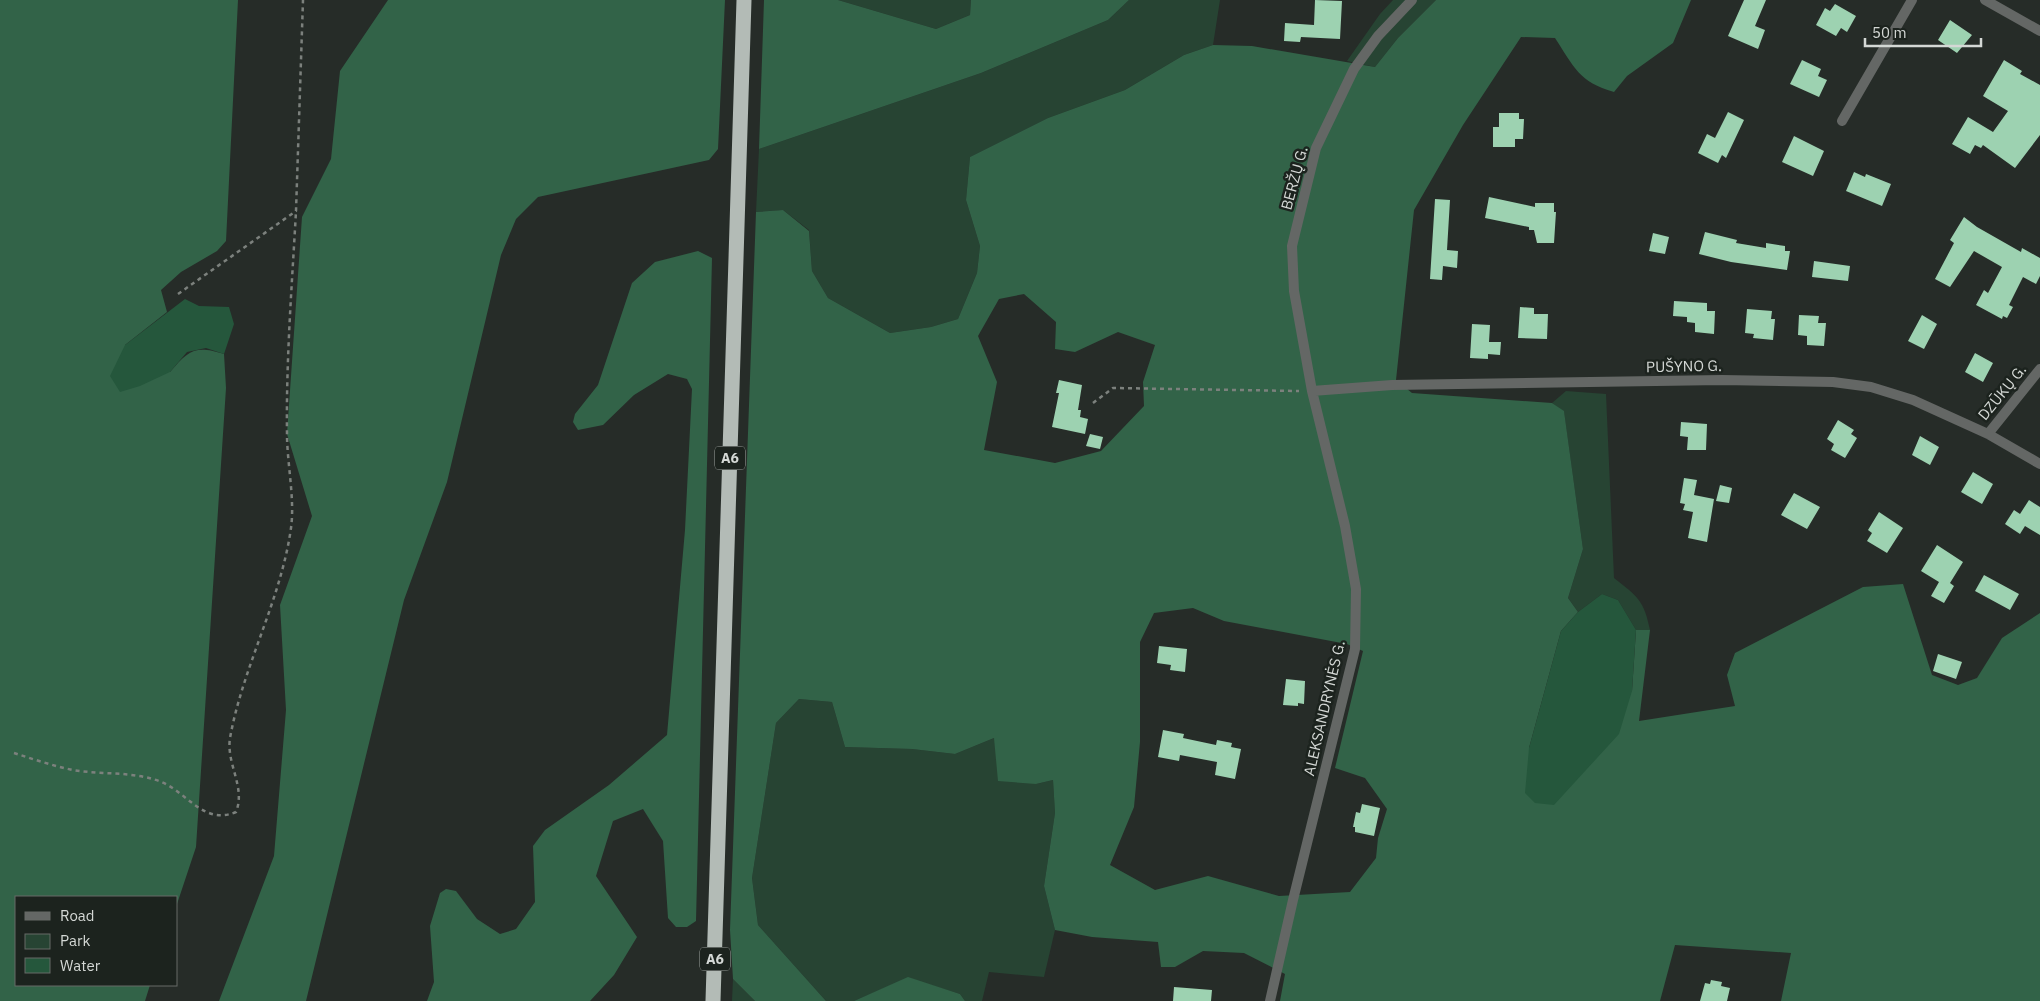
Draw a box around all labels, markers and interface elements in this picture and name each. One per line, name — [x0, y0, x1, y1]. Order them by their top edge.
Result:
scale bar — [1865, 15, 1981, 47]
text: 50 m — [1872, 23, 1907, 42]
street label: BERŽŲ G. — [1276, 144, 1312, 212]
street label: PUŠYNO G. — [1646, 356, 1722, 376]
street label: DZŪKŲ G. — [1974, 360, 2030, 424]
road number: A6 — [715, 446, 745, 469]
street label: ALEKSANDRYNĖS G. — [1299, 638, 1349, 778]
legend — [15, 896, 178, 986]
text: Road — [60, 906, 95, 925]
text: Park — [60, 931, 90, 950]
road number: A6 — [700, 948, 730, 971]
text: Water — [60, 956, 101, 975]

